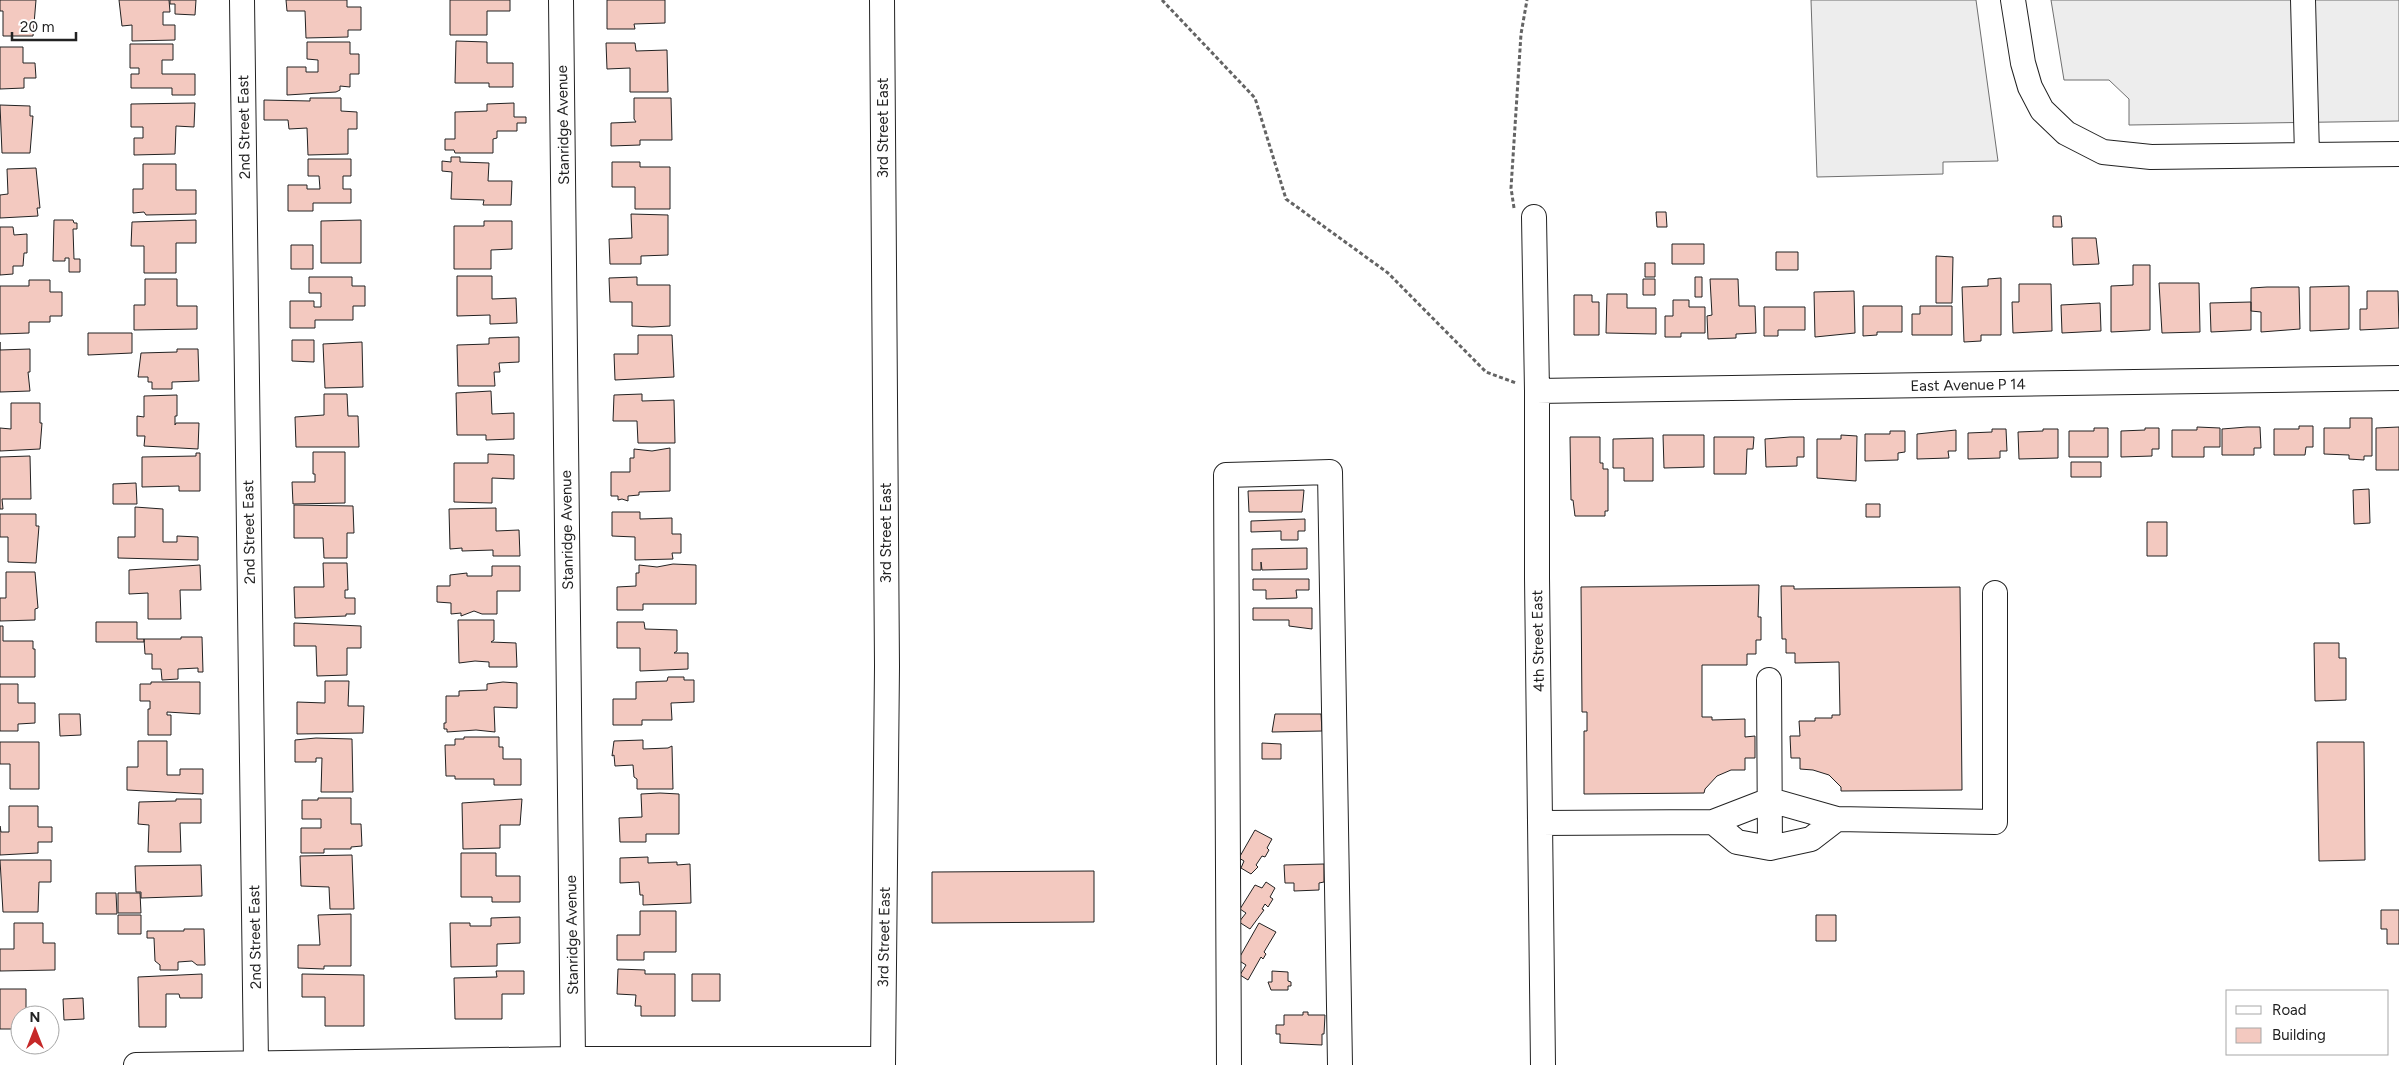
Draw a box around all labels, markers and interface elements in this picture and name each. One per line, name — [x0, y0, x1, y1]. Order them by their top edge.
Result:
scale bar — [12, 10, 76, 42]
text: 20 m — [20, 18, 54, 36]
street label: Stanridge Avenue — [553, 65, 573, 185]
street label: 2nd Street East — [234, 74, 254, 179]
street label: 3rd Street East — [874, 77, 892, 178]
street label: East Avenue P 14 — [1910, 375, 2026, 395]
street label: Stanridge Avenue — [557, 470, 577, 590]
street label: 2nd Street East — [239, 479, 259, 584]
street label: 3rd Street East — [877, 482, 895, 583]
street label: 4th Street East — [1528, 590, 1548, 692]
street label: Stanridge Avenue — [562, 875, 582, 995]
street label: 2nd Street East — [245, 884, 265, 989]
street label: 3rd Street East — [874, 886, 894, 987]
legend — [2226, 990, 2389, 1055]
text: Road — [2272, 1001, 2307, 1019]
north arrow — [10, 1005, 60, 1055]
text: N — [30, 1009, 40, 1026]
text: Building — [2272, 1026, 2326, 1044]

